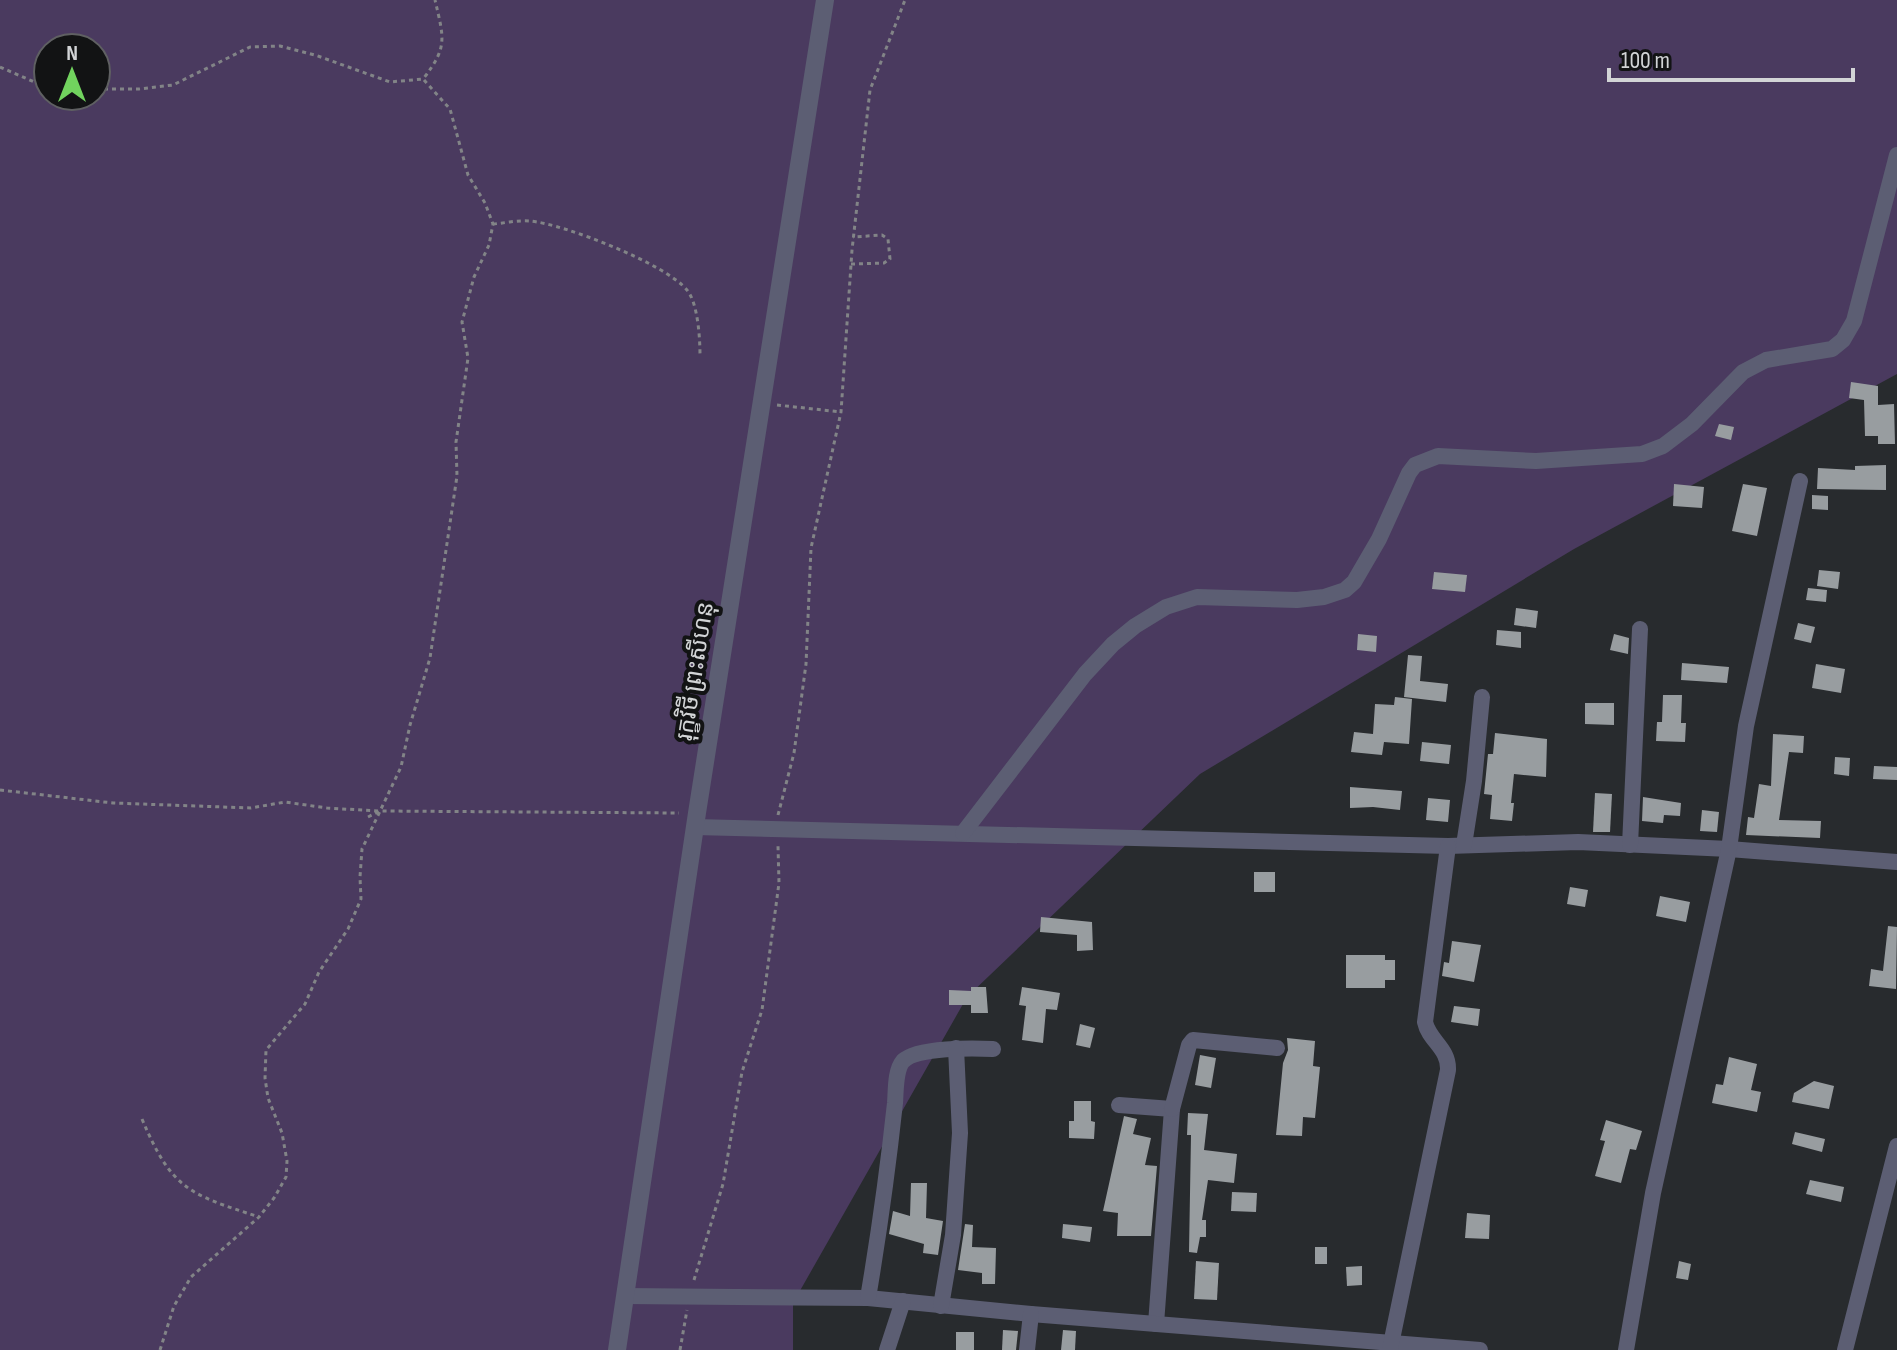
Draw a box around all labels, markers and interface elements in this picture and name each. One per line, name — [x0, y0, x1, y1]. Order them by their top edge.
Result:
north arrow — [32, 32, 112, 112]
scale bar — [1609, 32, 1853, 82]
text: N — [66, 40, 78, 67]
text: 100 m — [1621, 46, 1670, 75]
street label: រុក្ខវិថី ព្រះសីហនុ — [669, 599, 720, 743]

